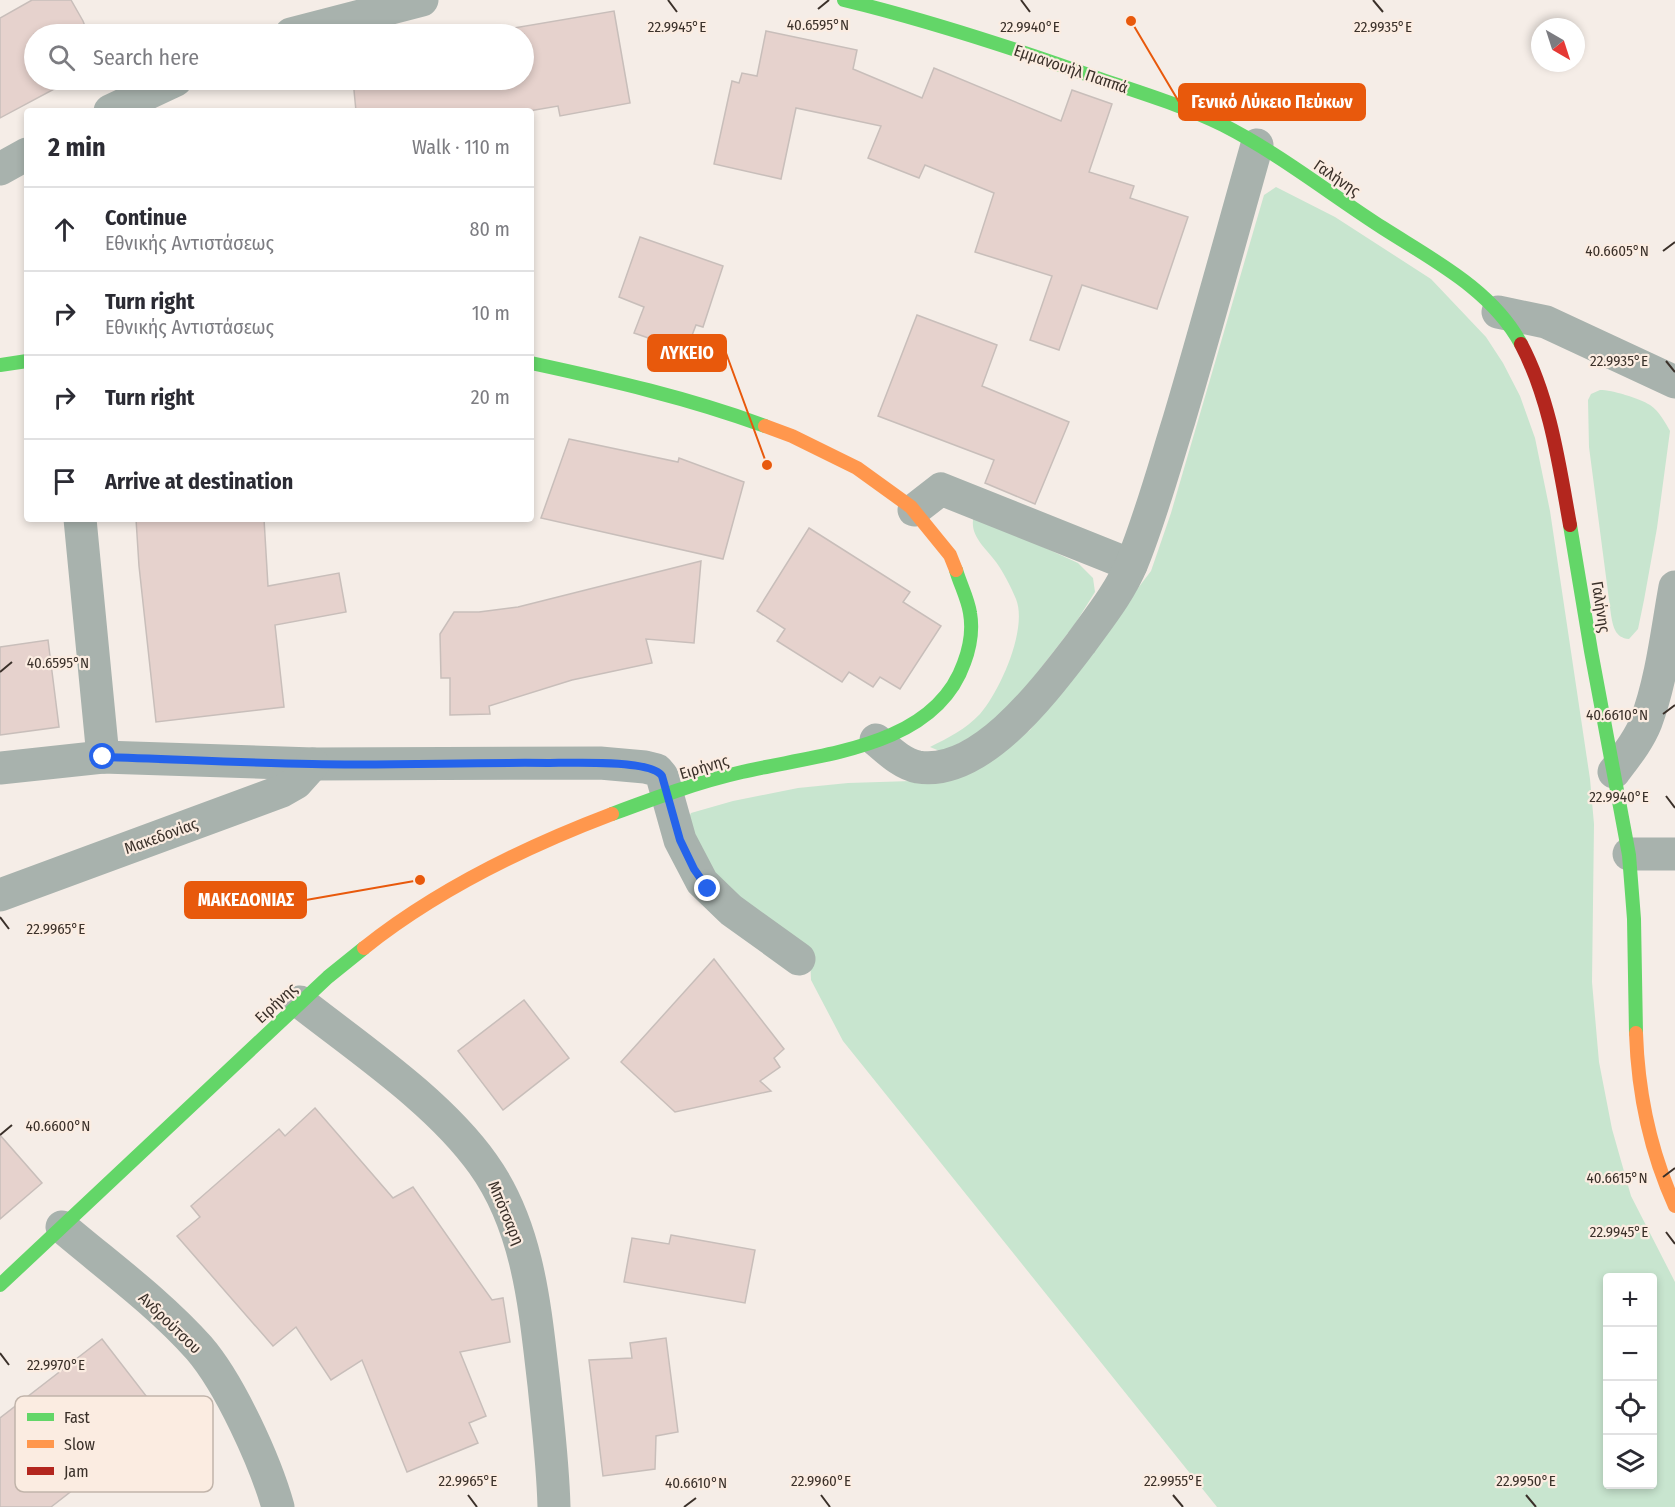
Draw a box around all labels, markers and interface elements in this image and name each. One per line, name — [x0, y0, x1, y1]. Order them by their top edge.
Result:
text: 40.6595°N — [787, 16, 849, 34]
text: 22.9945°E — [648, 18, 706, 36]
text: 22.9940°E — [1000, 18, 1060, 36]
text: 22.9935°E — [1354, 18, 1412, 36]
north arrow — [1531, 18, 1585, 72]
search box — [24, 24, 534, 90]
icon: search — [45, 41, 78, 74]
street label: Εμμανουήλ Παππά — [1011, 41, 1131, 97]
text: Search here — [93, 44, 199, 71]
callout: Γενικό Λύκειο Πεύκων — [1179, 84, 1365, 120]
text: Γενικό Λύκειο Πεύκων — [1191, 91, 1353, 113]
text: 2 min — [48, 132, 106, 163]
text: Walk · 110 m — [412, 135, 510, 159]
street label: Γαλήνης — [1310, 156, 1364, 201]
text: Continue — [105, 204, 187, 231]
icon: ahead — [48, 213, 81, 246]
text: 80 m — [470, 217, 510, 241]
text: Εθνικής Αντιστάσεως — [105, 231, 274, 255]
text: 40.6605°N — [1585, 242, 1649, 260]
text: Turn right — [105, 288, 194, 315]
icon: right — [48, 297, 81, 330]
text: 10 m — [472, 301, 510, 325]
text: Εθνικής Αντιστάσεως — [105, 315, 274, 339]
callout: ΛΥΚΕΙΟ — [648, 335, 726, 371]
text: ΛΥΚΕΙΟ — [659, 342, 714, 364]
text: 22.9935°E — [1590, 352, 1648, 370]
icon: right — [48, 381, 81, 414]
text: Turn right — [105, 384, 194, 411]
text: 20 m — [471, 385, 510, 409]
icon: arrive — [48, 465, 81, 498]
text: Arrive at destination — [105, 468, 293, 495]
street label: Γαλήνης — [1588, 580, 1614, 634]
text: 40.6595°N — [27, 654, 89, 672]
text: 40.6610°N — [1586, 706, 1648, 724]
route start — [89, 743, 115, 769]
street label: Ειρήνης — [677, 750, 731, 783]
text: 22.9940°E — [1589, 788, 1649, 806]
street label: Μακεδονίας — [122, 814, 201, 858]
route end — [694, 875, 720, 901]
callout: ΜΑΚΕΔΟΝΙΑΣ — [185, 882, 306, 918]
text: ΜΑΚΕΔΟΝΙΑΣ — [198, 889, 294, 911]
text: 22.9965°E — [27, 920, 85, 938]
street label: Ειρήνης — [251, 979, 301, 1027]
text: 40.6600°N — [26, 1117, 90, 1135]
text: 40.6615°N — [1586, 1169, 1648, 1187]
street label: Μπότσαρη — [484, 1178, 528, 1248]
text: 22.9945°E — [1590, 1223, 1648, 1241]
map controls — [1603, 1273, 1657, 1489]
button: + — [1603, 1273, 1657, 1327]
street label: Ανδρούτσου — [135, 1288, 205, 1358]
button: − — [1603, 1327, 1657, 1381]
text: 22.9970°E — [27, 1356, 85, 1374]
button: locate — [1603, 1381, 1657, 1435]
legend — [15, 1396, 213, 1492]
text: Fast — [64, 1408, 91, 1427]
text: Slow — [64, 1435, 95, 1454]
button: layers — [1603, 1435, 1657, 1489]
text: Jam — [64, 1462, 89, 1481]
text: 22.9965°E — [439, 1472, 497, 1490]
text: 22.9960°E — [791, 1472, 851, 1490]
text: 22.9955°E — [1144, 1472, 1202, 1490]
text: 22.9950°E — [1496, 1472, 1556, 1490]
text: 40.6610°N — [665, 1474, 727, 1492]

